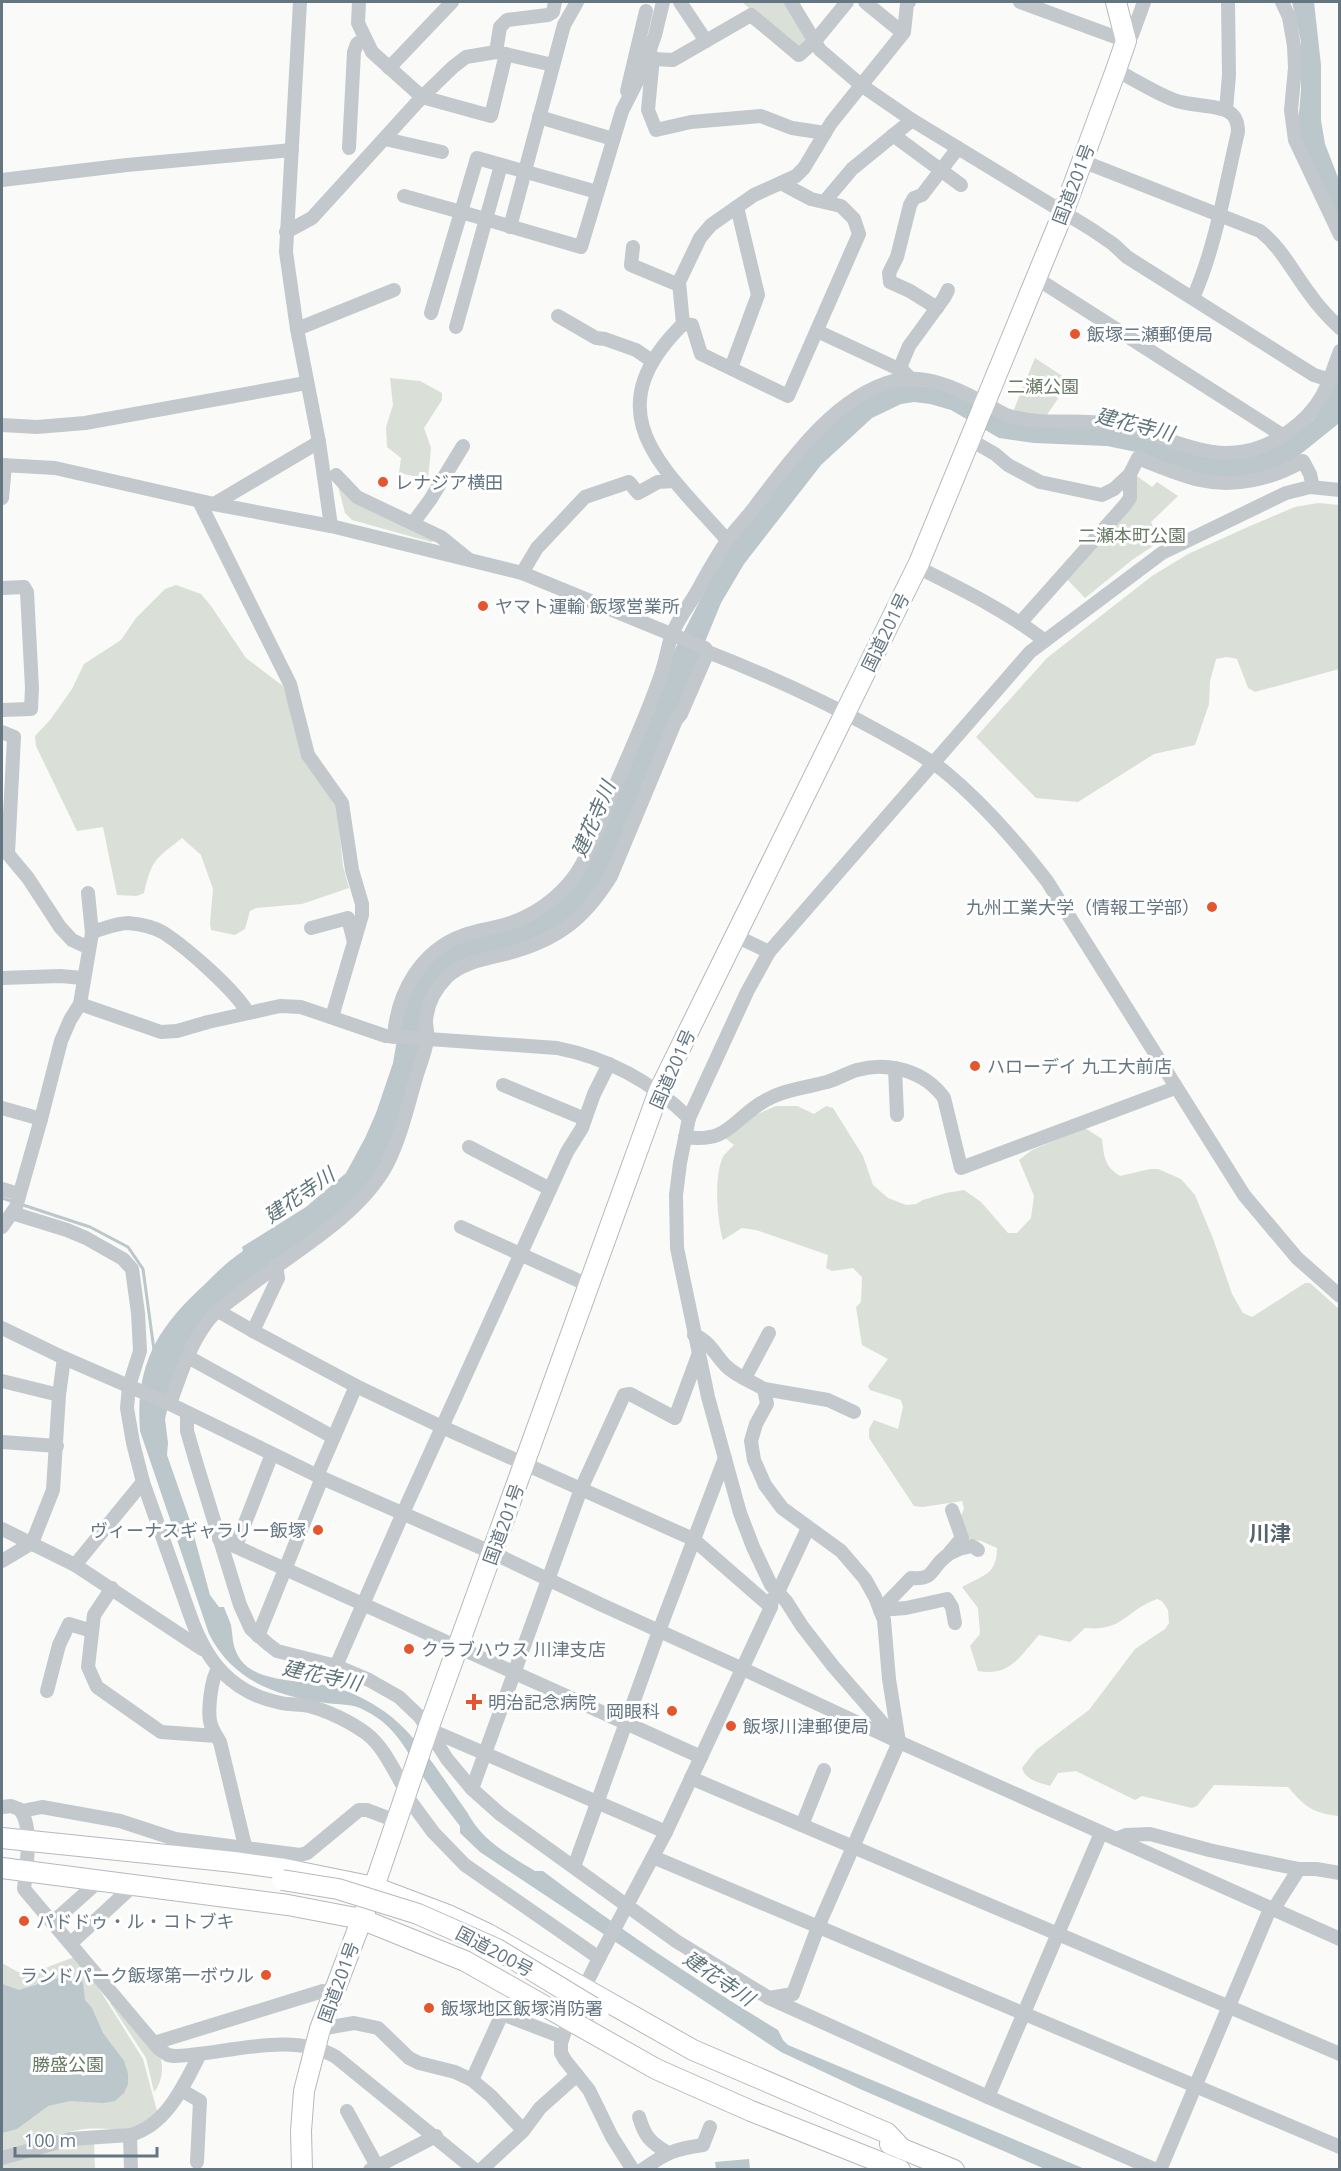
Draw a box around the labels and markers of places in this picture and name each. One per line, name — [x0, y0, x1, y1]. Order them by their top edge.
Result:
place label: 飯塚二瀬郵便局 — [1087, 322, 1213, 346]
marker: 飯塚二瀬郵便局 — [1068, 327, 1082, 341]
place label: レナジア横田 — [395, 470, 503, 494]
marker: レナジア横田 — [376, 475, 390, 489]
place label: ヤマト運輸 飯塚営業所 — [495, 594, 680, 618]
marker: ヤマト運輸 飯塚営業所 — [476, 599, 490, 613]
place label: 九州工業大学（情報工学部） — [966, 895, 1200, 919]
marker: 九州工業大学（情報工学部） — [1205, 900, 1219, 914]
place label: ハローデイ 九工大前店 — [987, 1054, 1172, 1078]
marker: ハローデイ 九工大前店 — [968, 1059, 982, 1073]
place label: ヴィーナスギャラリー飯塚 — [90, 1518, 306, 1542]
marker: ヴィーナスギャラリー飯塚 — [311, 1523, 325, 1537]
place label: クラブハウス 川津支店 — [421, 1637, 606, 1661]
marker: クラブハウス 川津支店 — [402, 1642, 416, 1656]
place label: 明治記念病院 — [488, 1690, 596, 1714]
marker: 明治記念病院 — [465, 1693, 483, 1711]
place label: 岡眼科 — [606, 1699, 660, 1723]
marker: 岡眼科 — [665, 1704, 679, 1718]
place label: 飯塚川津郵便局 — [743, 1714, 869, 1738]
marker: 飯塚川津郵便局 — [724, 1719, 738, 1733]
place label: パドドゥ・ル・コトブキ — [36, 1909, 235, 1933]
marker: パドドゥ・ル・コトブキ — [17, 1914, 31, 1928]
place label: ランドパーク飯塚第一ボウル — [20, 1963, 254, 1987]
marker: ランドパーク飯塚第一ボウル — [259, 1968, 273, 1982]
place label: 飯塚地区飯塚消防署 — [441, 1996, 603, 2020]
marker: 飯塚地区飯塚消防署 — [422, 2001, 436, 2015]

